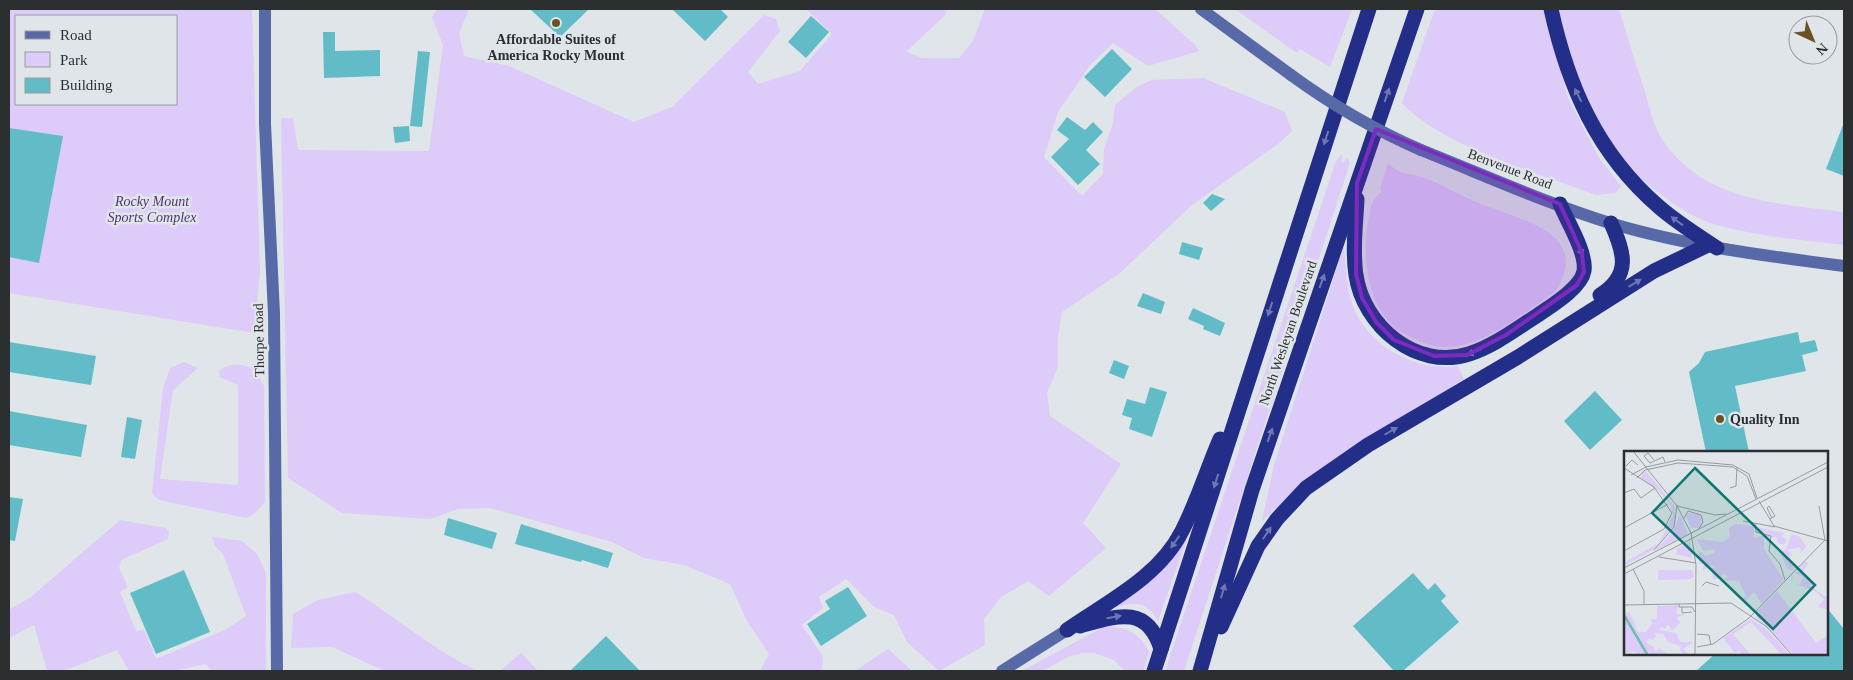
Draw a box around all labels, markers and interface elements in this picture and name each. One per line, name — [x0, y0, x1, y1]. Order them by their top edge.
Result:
legend — [15, 15, 178, 105]
north arrow — [1788, 15, 1838, 65]
marker: Affordable Suites of America Rocky Mount — [550, 17, 562, 29]
text: Road — [60, 27, 92, 43]
place label: Affordable Suites of America Rocky Mount — [488, 32, 625, 63]
text: N — [1813, 40, 1831, 58]
text: Park — [60, 52, 88, 68]
text: Building — [60, 77, 113, 93]
one-way arrow — [1384, 87, 1392, 102]
one-way arrow — [1573, 88, 1581, 102]
one-way arrow — [1322, 131, 1330, 146]
street label: Benvenue Road — [1466, 146, 1554, 192]
park label: Rocky Mount Sports Complex — [107, 194, 197, 225]
one-way arrow — [1670, 216, 1684, 226]
one-way arrow — [1576, 242, 1584, 256]
street label: North Wesleyan Boulevard — [1256, 259, 1320, 407]
one-way arrow — [1319, 274, 1327, 289]
one-way arrow — [1628, 278, 1641, 287]
one-way arrow — [1266, 302, 1274, 317]
street label: Thorpe Road — [251, 303, 267, 377]
one-way arrow — [1466, 349, 1481, 356]
place label: Quality Inn — [1730, 412, 1800, 427]
marker: Quality Inn — [1714, 413, 1726, 425]
one-way arrow — [1384, 427, 1399, 435]
one-way arrow — [1267, 428, 1275, 443]
inset map — [1624, 451, 1828, 655]
one-way arrow — [1211, 473, 1219, 488]
one-way arrow — [1262, 526, 1272, 540]
one-way arrow — [1170, 535, 1180, 548]
one-way arrow — [1220, 583, 1228, 598]
one-way arrow — [1106, 613, 1122, 621]

